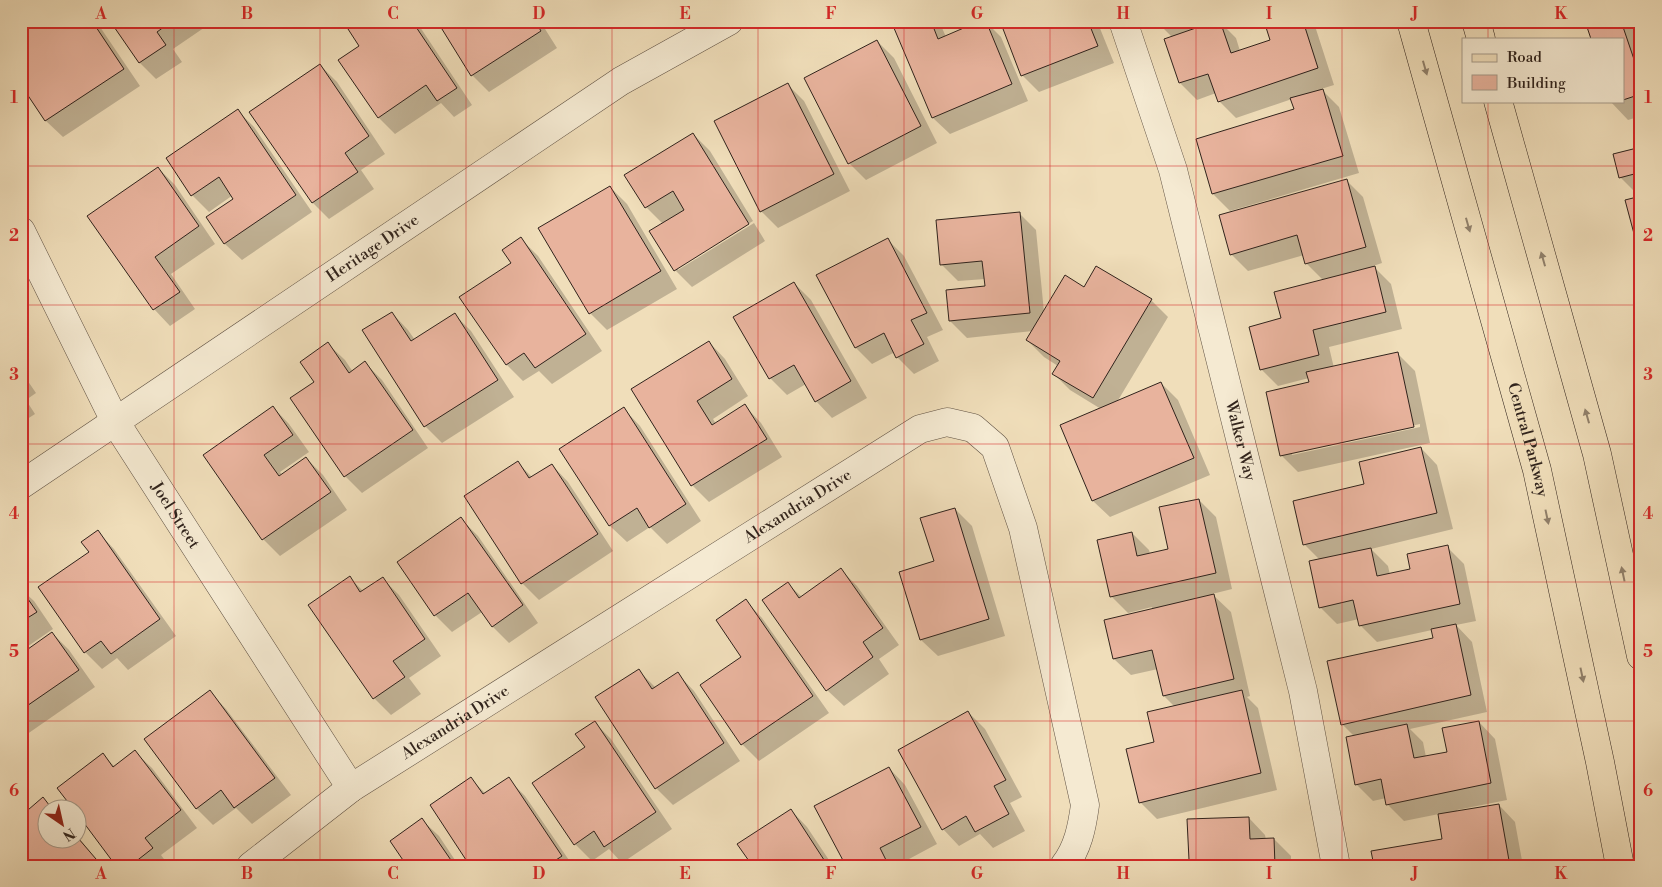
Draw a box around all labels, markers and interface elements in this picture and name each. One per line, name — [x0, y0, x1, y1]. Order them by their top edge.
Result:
text: A — [94, 4, 107, 24]
text: B — [241, 4, 253, 24]
text: C — [387, 4, 399, 24]
text: D — [533, 4, 546, 24]
text: E — [679, 4, 691, 24]
text: F — [825, 4, 837, 24]
text: G — [971, 4, 984, 24]
text: H — [1116, 4, 1130, 24]
text: I — [1266, 4, 1272, 24]
text: J — [1410, 4, 1418, 24]
text: K — [1555, 4, 1569, 24]
legend — [1462, 38, 1624, 102]
text: Road — [1507, 48, 1542, 67]
one-way arrow — [1421, 61, 1429, 76]
text: Building — [1506, 74, 1566, 93]
text: 1 — [10, 88, 18, 108]
text: 1 — [1644, 88, 1652, 108]
street label: Heritage Drive — [323, 210, 423, 287]
one-way arrow — [1465, 217, 1473, 232]
text: 2 — [9, 226, 19, 246]
text: 2 — [1643, 226, 1653, 246]
one-way arrow — [1538, 252, 1546, 267]
text: 3 — [9, 365, 19, 385]
text: 3 — [1643, 365, 1653, 385]
street label: Central Parkway — [1503, 381, 1553, 499]
street label: Walker Way — [1221, 397, 1260, 483]
one-way arrow — [1582, 408, 1590, 423]
street label: Alexandria Drive — [739, 465, 855, 548]
street label: Joel Street — [146, 477, 204, 553]
text: 4 — [9, 504, 20, 524]
text: 4 — [1643, 504, 1654, 524]
one-way arrow — [1544, 509, 1552, 525]
one-way arrow — [1619, 566, 1627, 581]
text: 5 — [9, 642, 19, 662]
text: 5 — [1643, 642, 1653, 662]
one-way arrow — [1578, 668, 1586, 683]
street label: Alexandria Drive — [397, 681, 513, 764]
text: 6 — [9, 781, 19, 801]
text: 6 — [1643, 781, 1653, 801]
north arrow — [38, 800, 88, 850]
text: N — [59, 823, 78, 845]
text: A — [94, 864, 107, 884]
text: B — [241, 864, 253, 884]
text: C — [387, 864, 399, 884]
text: D — [533, 864, 546, 884]
text: E — [679, 864, 691, 884]
text: F — [825, 864, 837, 884]
text: G — [971, 864, 984, 884]
text: H — [1116, 864, 1130, 884]
text: I — [1266, 864, 1272, 884]
text: J — [1410, 864, 1418, 884]
text: K — [1555, 864, 1569, 884]

